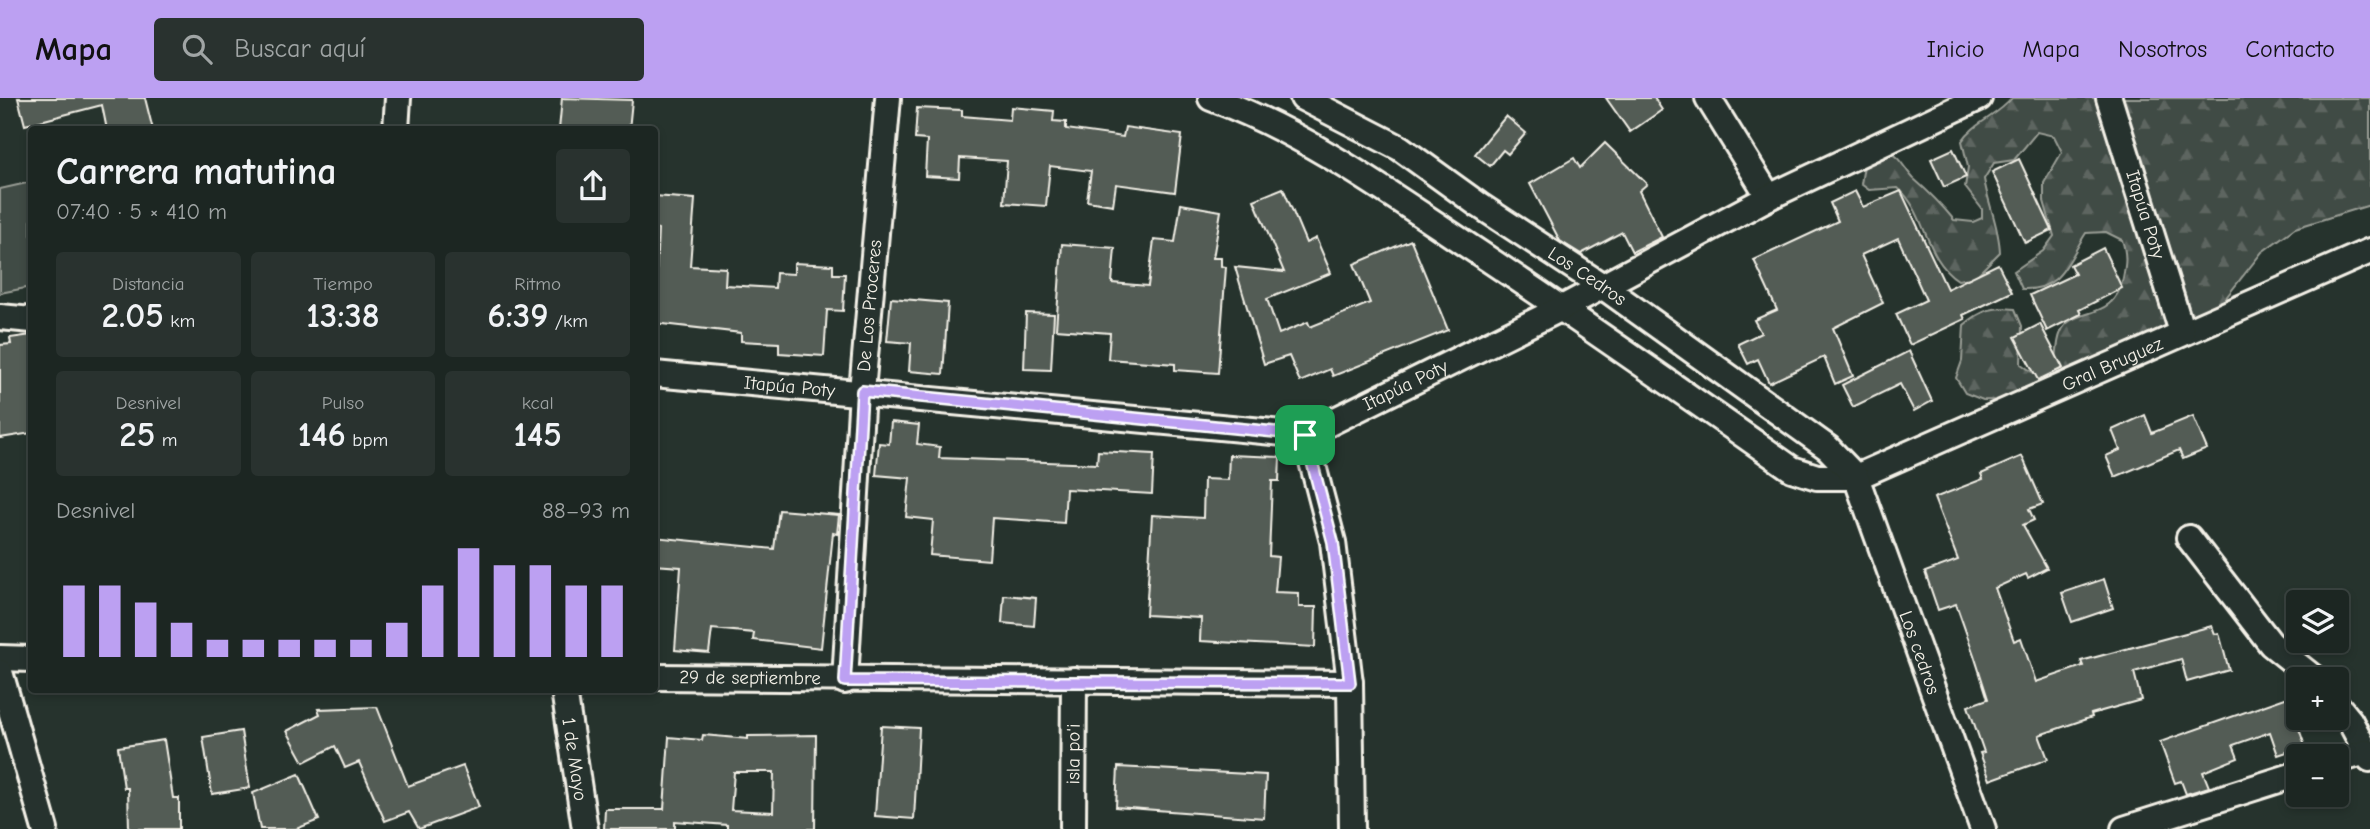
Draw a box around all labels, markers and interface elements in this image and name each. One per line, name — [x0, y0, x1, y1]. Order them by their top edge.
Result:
search box — [154, 18, 644, 81]
text: Mapa — [35, 30, 112, 68]
icon: search — [178, 30, 216, 68]
text: Buscar aquí — [234, 34, 365, 64]
text: Inicio — [1927, 35, 1984, 63]
text: Mapa — [2022, 35, 2080, 63]
text: Nosotros — [2118, 35, 2207, 63]
text: Contacto — [2245, 35, 2335, 63]
button: share — [556, 149, 630, 223]
text: Carrera matutina — [56, 150, 337, 194]
street label: Itapúa Poty — [2121, 167, 2170, 262]
text: 07:40 · 5 × 410 m — [56, 198, 227, 225]
street label: De Los Proceres — [853, 239, 886, 373]
street label: Los Cedros — [1544, 242, 1631, 311]
text: Distancia — [112, 273, 185, 295]
text: Tiempo — [313, 273, 373, 295]
text: Ritmo — [514, 273, 561, 295]
text: 2.05 — [102, 295, 164, 336]
text: 13:38 — [306, 295, 380, 336]
text: 6:39 — [487, 295, 548, 336]
text: km — [164, 310, 195, 332]
text: /km — [548, 310, 588, 332]
street label: Gral Bruguez — [2059, 333, 2166, 396]
street label: Itapúa Poty — [1360, 355, 1452, 416]
street label: Itapúa Poty — [743, 371, 837, 402]
text: Desnivel — [116, 392, 181, 414]
text: Pulso — [322, 392, 364, 414]
text: kcal — [522, 392, 554, 414]
pin — [1275, 405, 1335, 465]
text: 25 — [119, 414, 155, 455]
text: 146 — [298, 414, 346, 455]
text: 145 — [513, 414, 562, 455]
icon: arrive — [1286, 416, 1324, 454]
text: m — [155, 429, 177, 451]
text: bpm — [346, 429, 388, 451]
text: Desnivel — [56, 497, 135, 524]
text: 88–93 m — [542, 497, 630, 524]
map controls — [2286, 590, 2349, 807]
button: layers — [2286, 590, 2349, 653]
street label: Los cedros — [1894, 608, 1945, 698]
street label: 29 de septiembre — [679, 666, 821, 689]
button: + — [2286, 667, 2349, 730]
street label: 1 de Mayo — [557, 716, 592, 802]
street label: isla po'i — [1062, 724, 1085, 784]
button: − — [2286, 744, 2349, 807]

